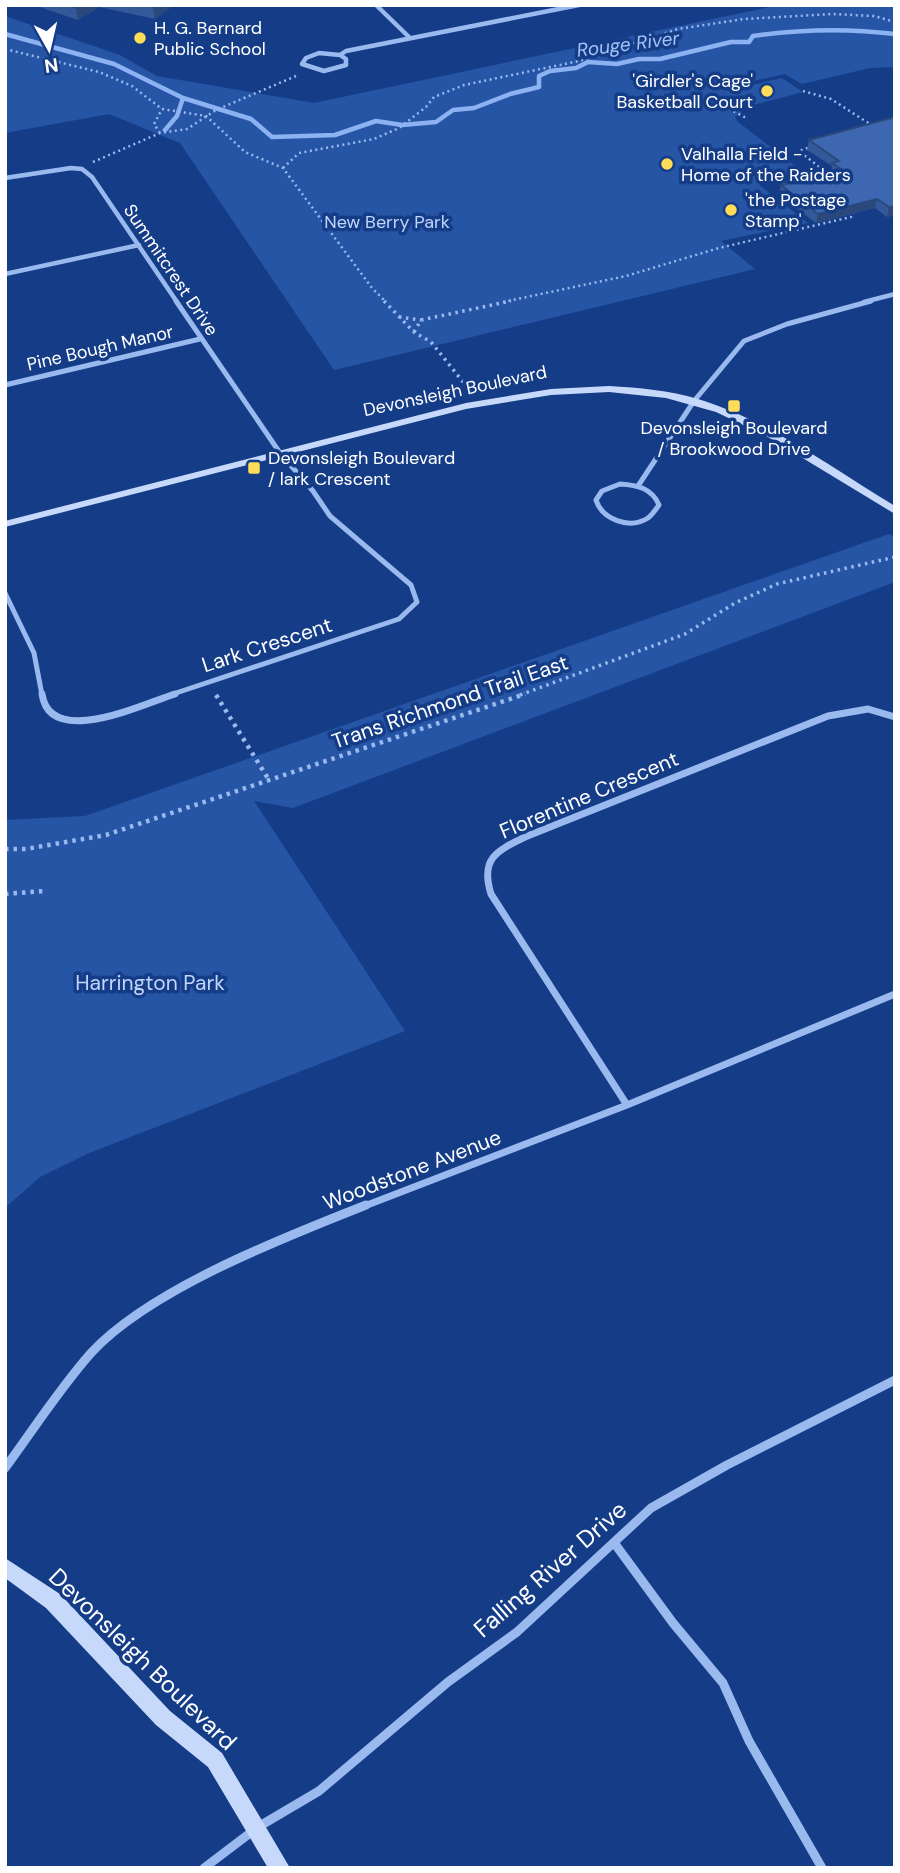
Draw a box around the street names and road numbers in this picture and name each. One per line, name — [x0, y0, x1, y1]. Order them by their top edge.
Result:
street label: Summitcrest Drive — [118, 199, 224, 341]
street label: Pine Bough Manor — [24, 319, 176, 377]
street label: Devonsleigh Boulevard — [361, 360, 549, 422]
street label: Lark Crescent — [198, 611, 336, 679]
street label: Trans Richmond Trail East — [328, 648, 572, 756]
street label: Florentine Crescent — [495, 745, 683, 845]
street label: Woodstone Avenue — [319, 1123, 505, 1217]
street label: Falling River Drive — [467, 1494, 633, 1644]
street label: Devonsleigh Boulevard — [42, 1561, 244, 1757]

